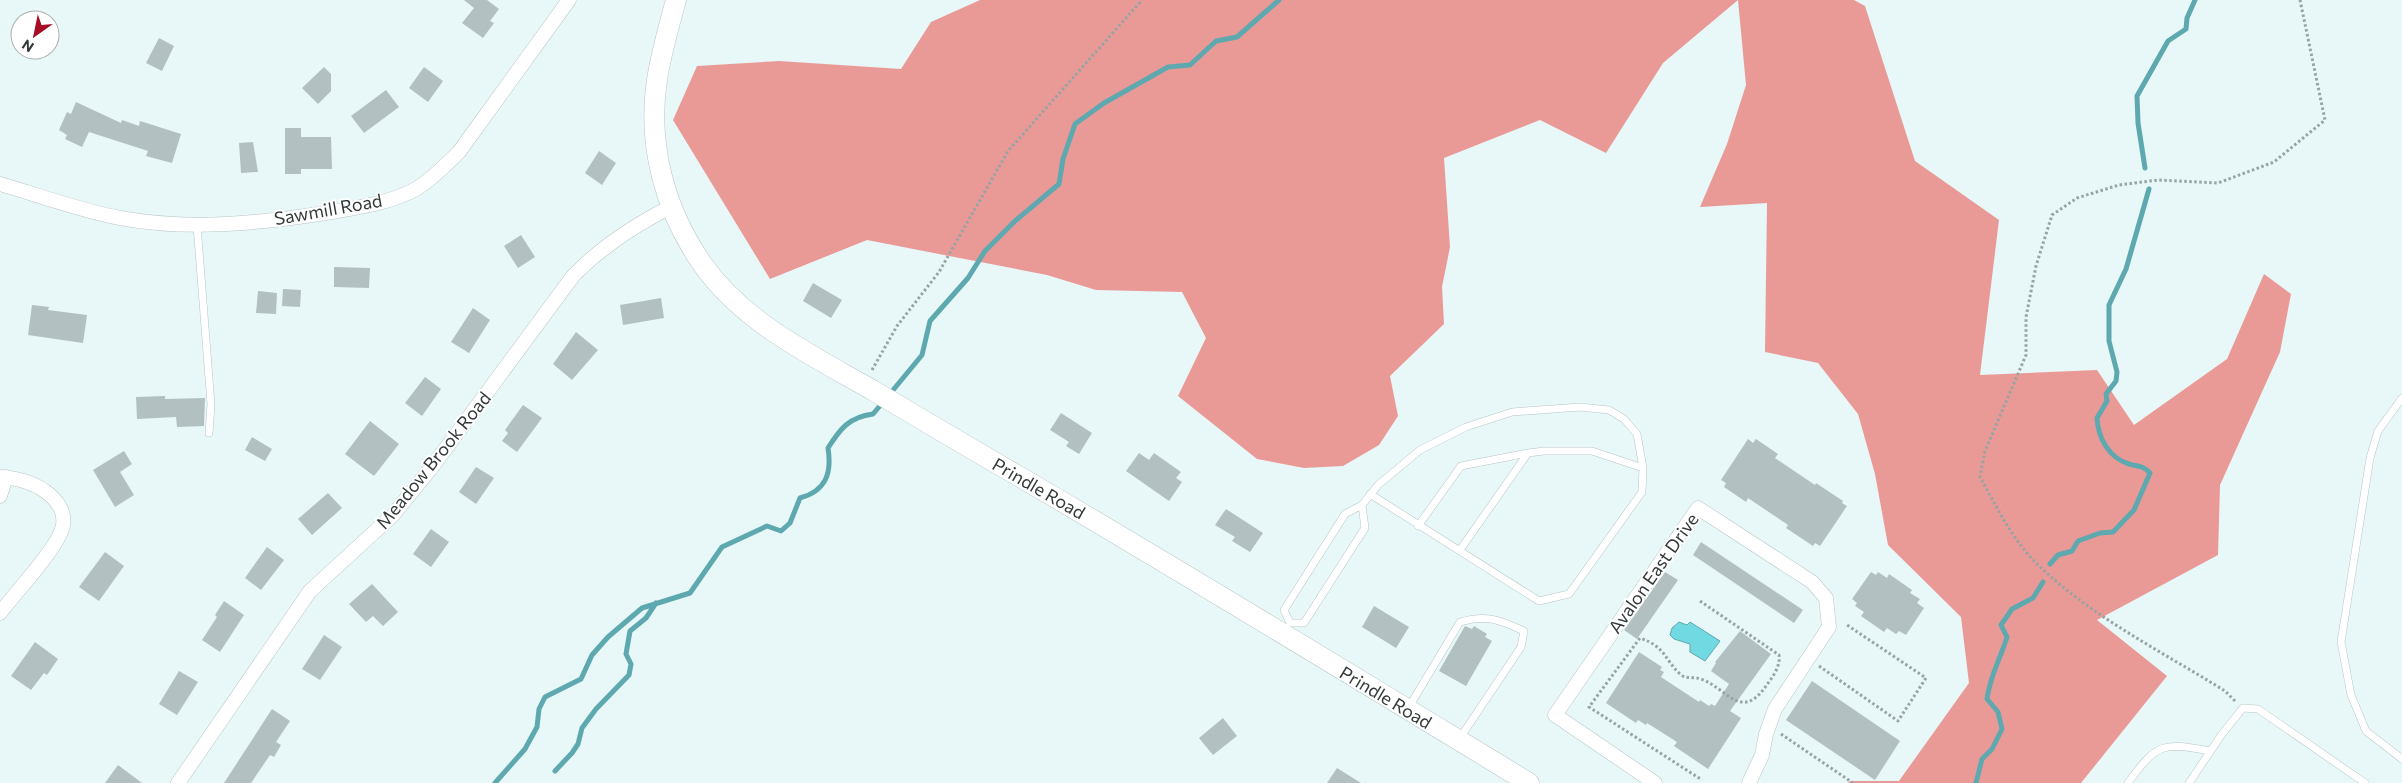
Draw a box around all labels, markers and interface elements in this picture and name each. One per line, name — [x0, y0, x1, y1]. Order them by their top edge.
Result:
north arrow — [10, 10, 60, 60]
text: N — [19, 36, 37, 56]
street label: Sawmill Road — [272, 189, 384, 229]
street label: Meadow Brook Road — [371, 387, 495, 533]
street label: Prindle Road — [989, 453, 1089, 523]
street label: Avalon East Drive — [1603, 509, 1703, 637]
street label: Prindle Road — [1336, 661, 1436, 733]

